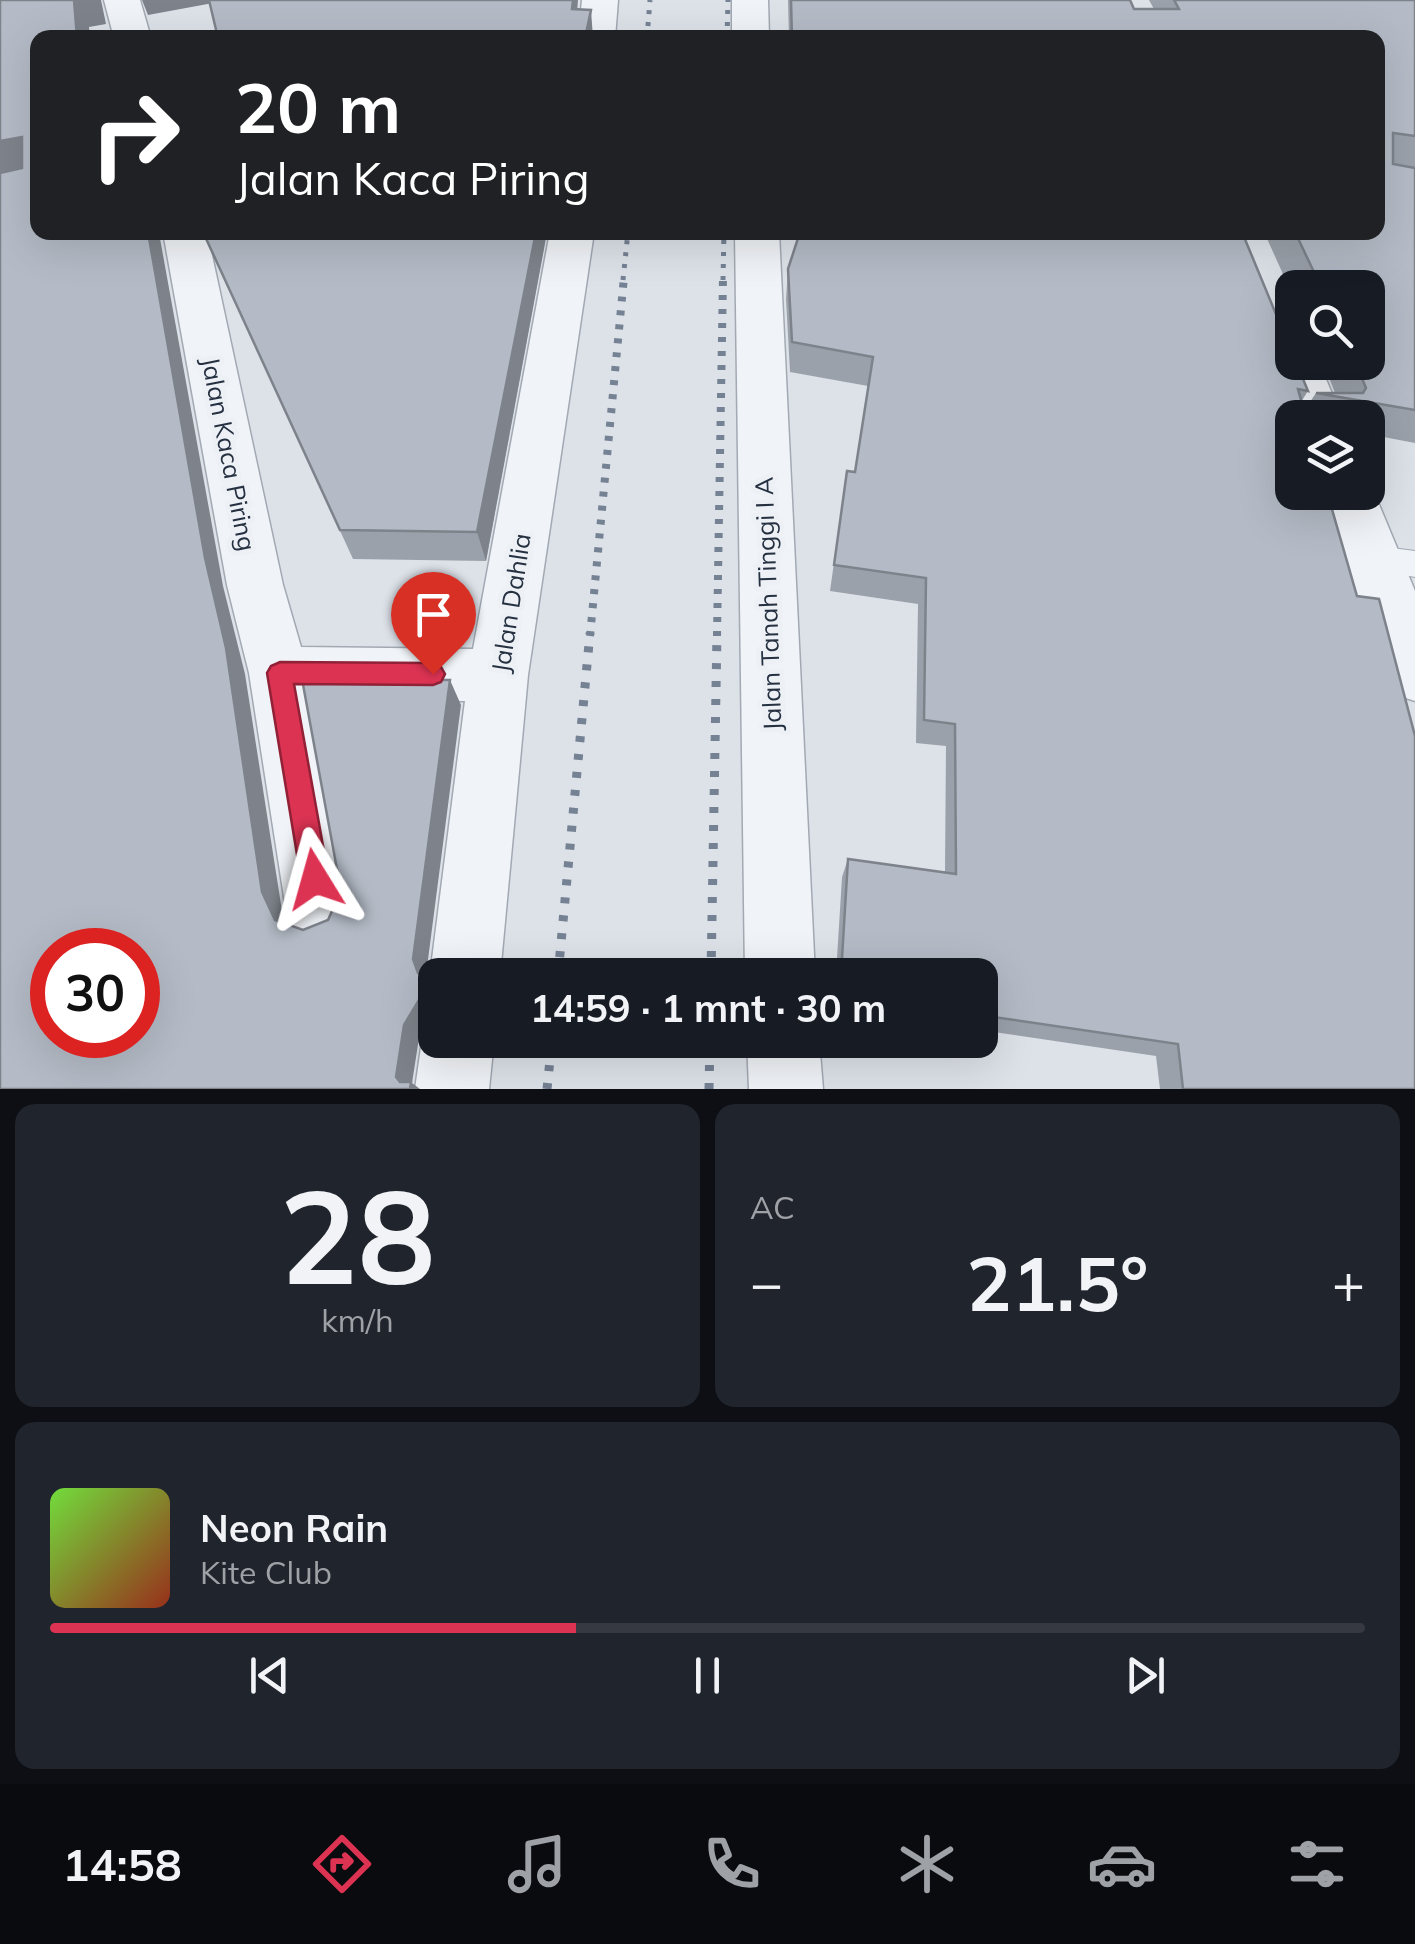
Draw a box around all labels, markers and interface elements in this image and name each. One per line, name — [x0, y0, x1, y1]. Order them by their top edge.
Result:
text: 20 m — [235, 63, 401, 151]
icon: right — [70, 70, 200, 200]
text: Jalan Kaca Piring — [235, 150, 590, 206]
map controls — [1275, 270, 1385, 510]
button: search — [1275, 270, 1385, 380]
street label: Jalan Kaca Piring — [195, 354, 263, 554]
button: layers — [1275, 400, 1385, 510]
street label: Jalan Tanah Tinggi I A — [748, 477, 787, 732]
street label: Jalan Dahlia — [484, 531, 537, 675]
pin — [391, 572, 476, 675]
icon: arrive — [406, 587, 461, 642]
position arrow — [263, 827, 367, 931]
speed limit sign: 30 — [30, 928, 160, 1058]
text: 14:59 · 1 mnt · 30 m — [530, 984, 886, 1032]
text: 28 — [279, 1153, 436, 1317]
text: AC — [750, 1187, 795, 1227]
text: 21.5° — [966, 1236, 1149, 1330]
text: − — [750, 1248, 783, 1317]
text: + — [1332, 1248, 1365, 1317]
text: km/h — [321, 1300, 394, 1340]
text: Neon Rain — [200, 1504, 388, 1552]
text: Kite Club — [200, 1552, 332, 1592]
icon: previous — [242, 1648, 297, 1703]
icon: pause — [680, 1648, 735, 1703]
icon: next — [1118, 1648, 1173, 1703]
icon: directions — [307, 1829, 377, 1899]
icon: music — [502, 1829, 572, 1899]
icon: phone — [697, 1829, 767, 1899]
icon: climate — [892, 1829, 962, 1899]
icon: car — [1087, 1829, 1157, 1899]
icon: filters — [1282, 1829, 1352, 1899]
text: 14:58 — [63, 1836, 182, 1892]

